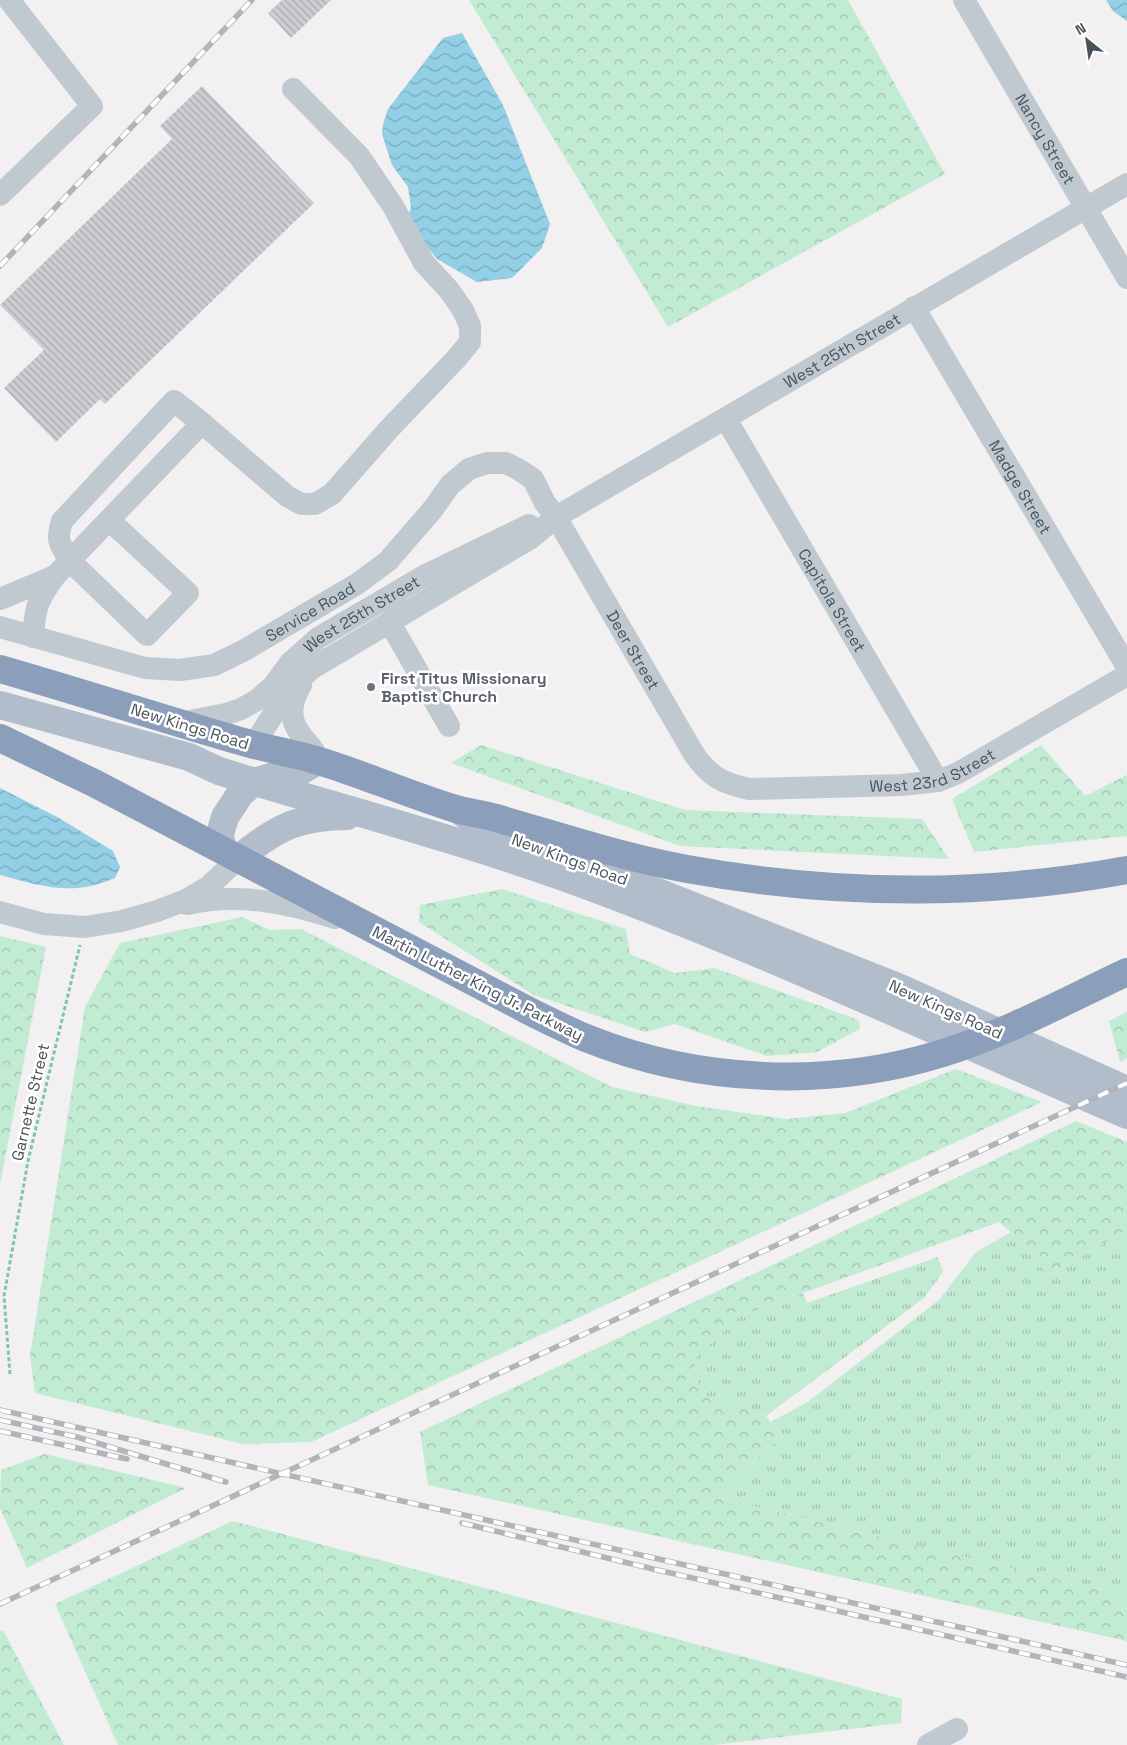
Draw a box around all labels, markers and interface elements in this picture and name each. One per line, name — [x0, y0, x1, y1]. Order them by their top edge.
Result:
north arrow — [1062, 15, 1112, 65]
text: N — [1072, 19, 1089, 39]
street label: Nancy Street — [1010, 90, 1080, 188]
street label: West 25th Street — [780, 308, 905, 393]
street label: Madge Street — [984, 436, 1056, 538]
street label: Capitola Street — [793, 545, 870, 656]
street label: West 25th Street — [299, 571, 424, 657]
street label: Service Road — [262, 578, 359, 647]
street label: Deer Street — [602, 607, 664, 694]
place label: First Titus Missionary Baptist Church — [381, 668, 547, 707]
marker: First Titus Missionary Baptist Church — [365, 681, 377, 693]
street label: New Kings Road — [128, 699, 251, 754]
street label: West 23rd Street — [869, 744, 999, 797]
street label: New Kings Road — [509, 829, 631, 890]
street label: Martin Luther King Jr. Parkway — [369, 921, 587, 1046]
street label: New Kings Road — [886, 975, 1006, 1044]
street label: Garnette Street — [7, 1041, 54, 1163]

